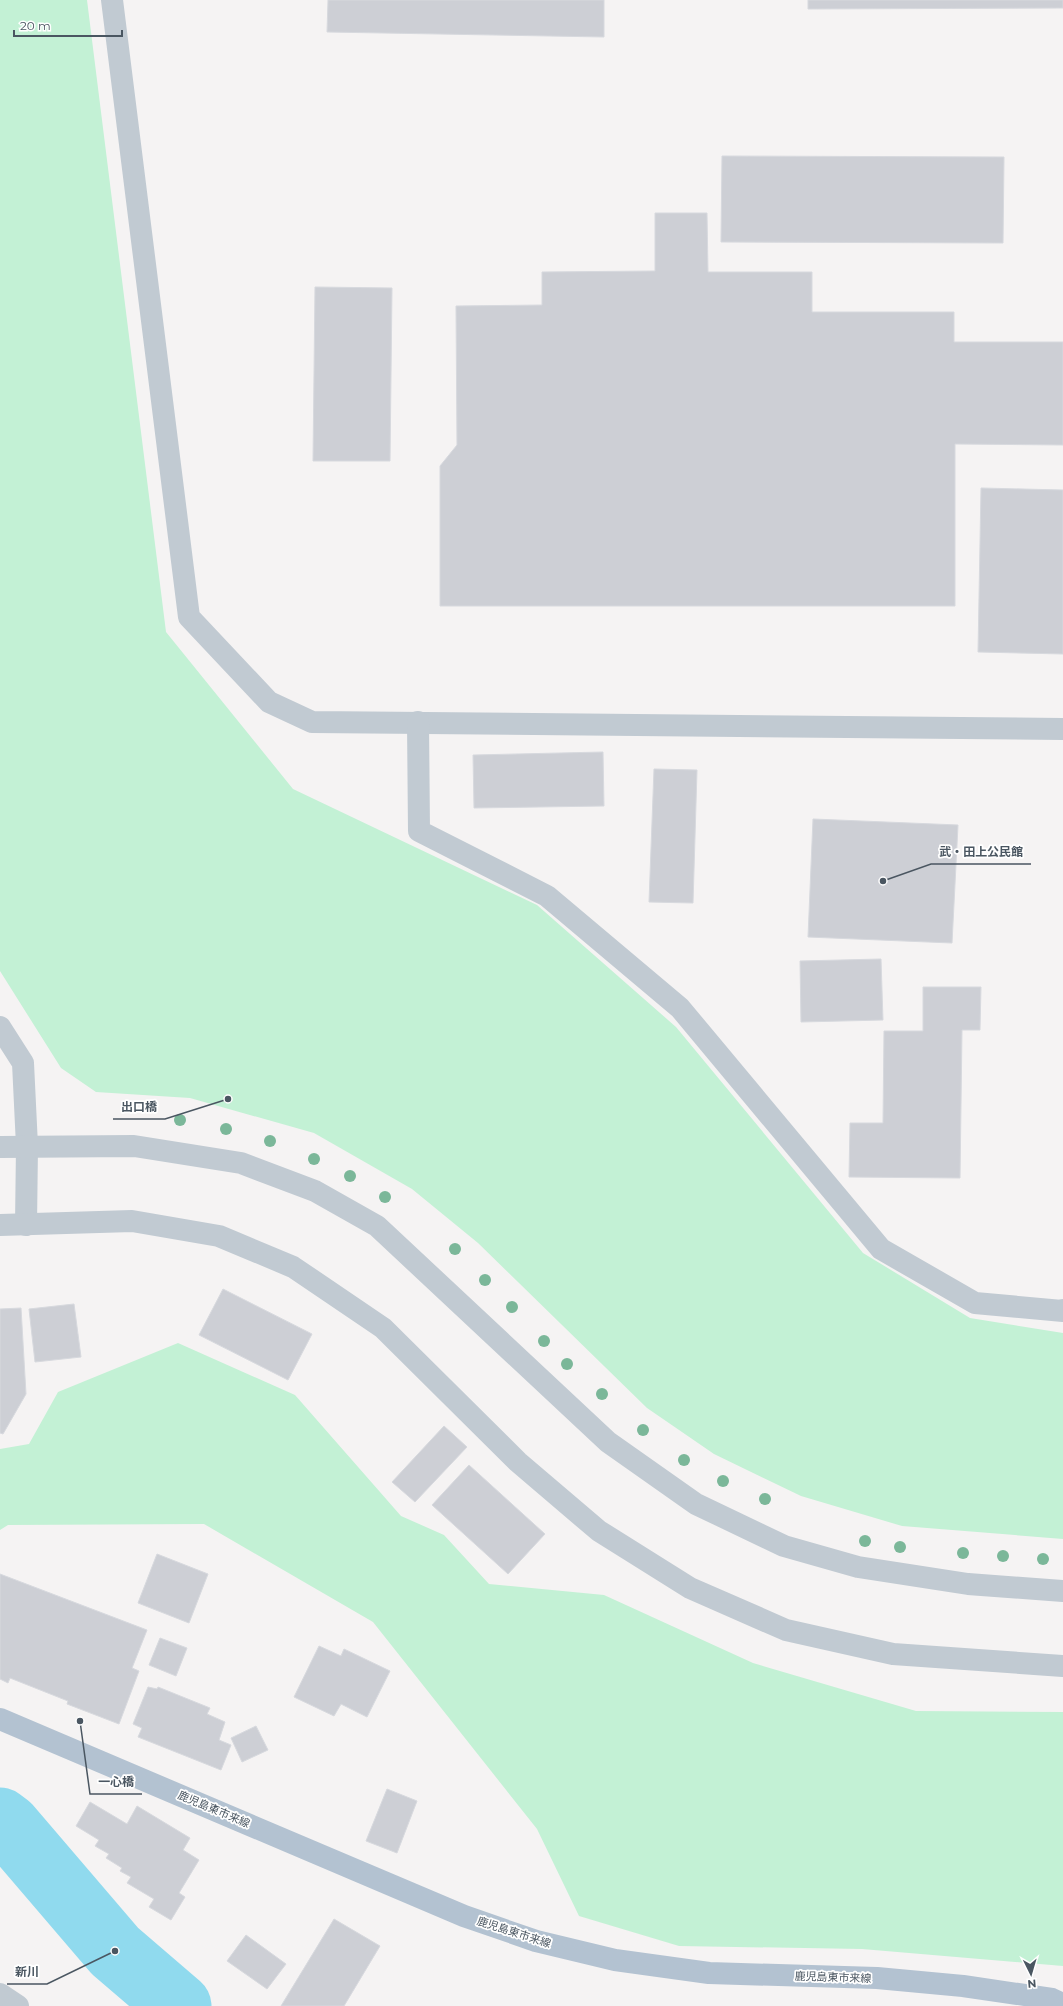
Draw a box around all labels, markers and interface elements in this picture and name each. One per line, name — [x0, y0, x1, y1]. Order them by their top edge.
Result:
scale bar — [14, 12, 122, 38]
text: 20 m — [20, 18, 51, 33]
callout: 武・田上公民館 — [931, 840, 1031, 864]
text: 武・田上公民館 — [939, 844, 1023, 859]
callout: 出口橋 — [113, 1095, 165, 1119]
text: 出口橋 — [121, 1099, 158, 1114]
callout: 一心橋 — [90, 1770, 142, 1794]
text: 一心橋 — [98, 1774, 135, 1789]
street label: 鹿児島東市来線 — [176, 1788, 252, 1830]
street label: 鹿児島東市来線 — [475, 1913, 553, 1951]
north arrow — [1011, 1954, 1051, 1994]
callout: 新川 — [7, 1960, 47, 1984]
text: 新川 — [15, 1964, 39, 1979]
street label: 鹿児島東市来線 — [794, 1969, 872, 1985]
text: N — [1027, 1977, 1037, 1991]

